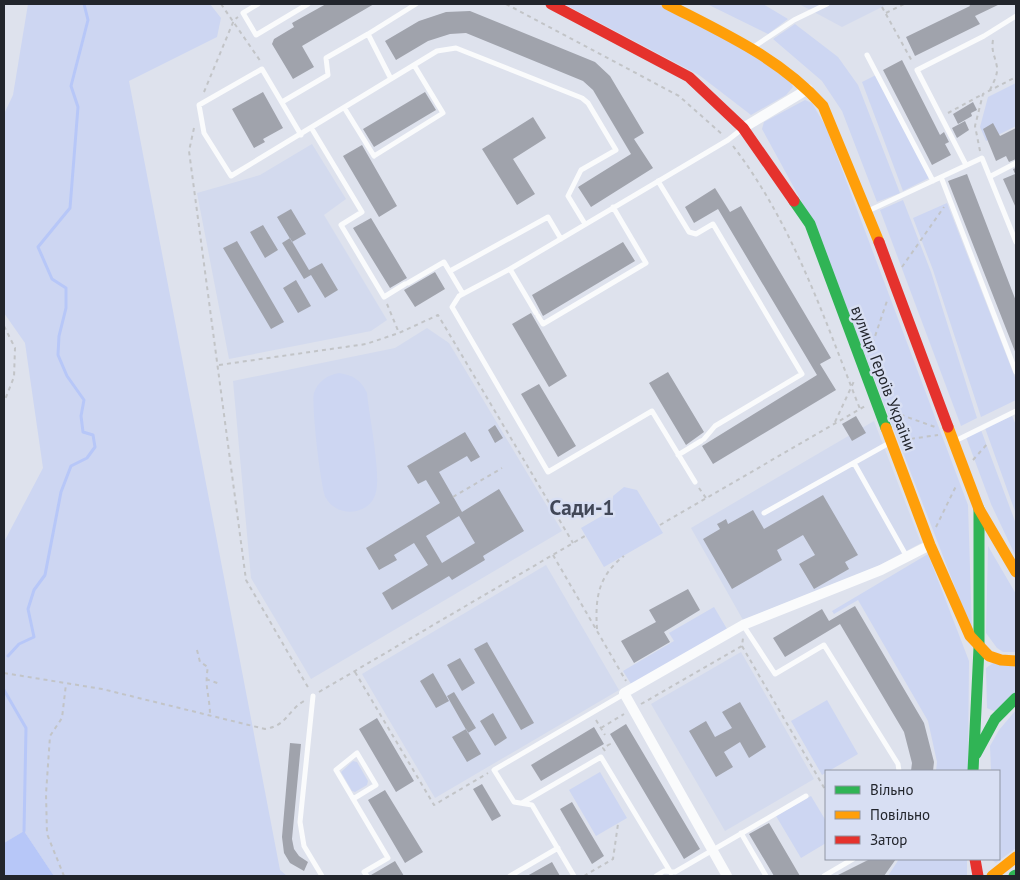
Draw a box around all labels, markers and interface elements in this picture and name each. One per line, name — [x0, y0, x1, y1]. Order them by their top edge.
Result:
street label: вулиця Героїв України — [847, 303, 921, 453]
district label: Сади-1 — [550, 494, 615, 521]
legend — [825, 770, 1000, 860]
text: Вільно — [870, 780, 913, 799]
text: Повільно — [870, 805, 930, 824]
text: Затор — [870, 830, 907, 849]

